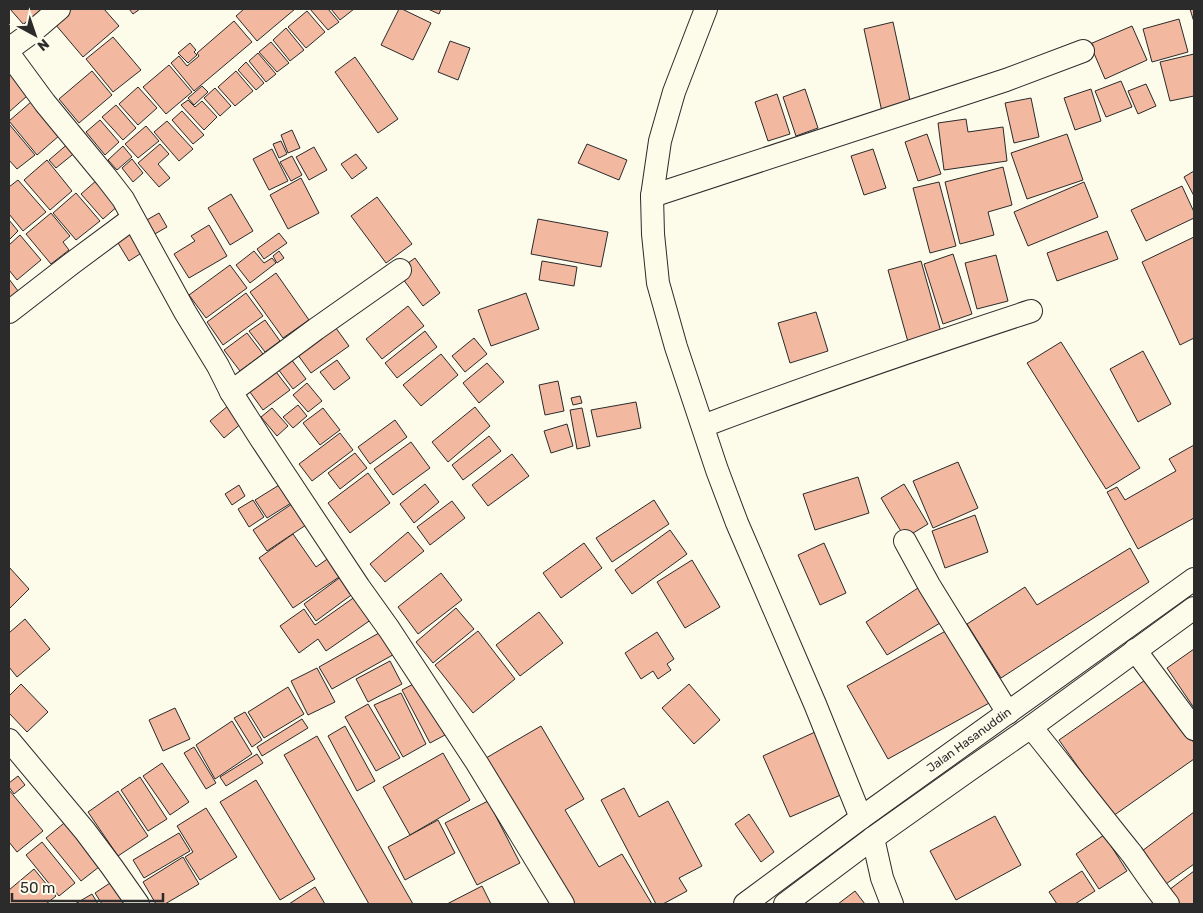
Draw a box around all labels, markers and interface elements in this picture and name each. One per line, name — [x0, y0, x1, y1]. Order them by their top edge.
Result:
north arrow — [10, 10, 60, 60]
text: N — [34, 35, 52, 54]
street label: Jalan Hasanuddin — [924, 705, 1014, 775]
scale bar — [12, 870, 164, 902]
text: 50 m — [20, 879, 55, 897]

